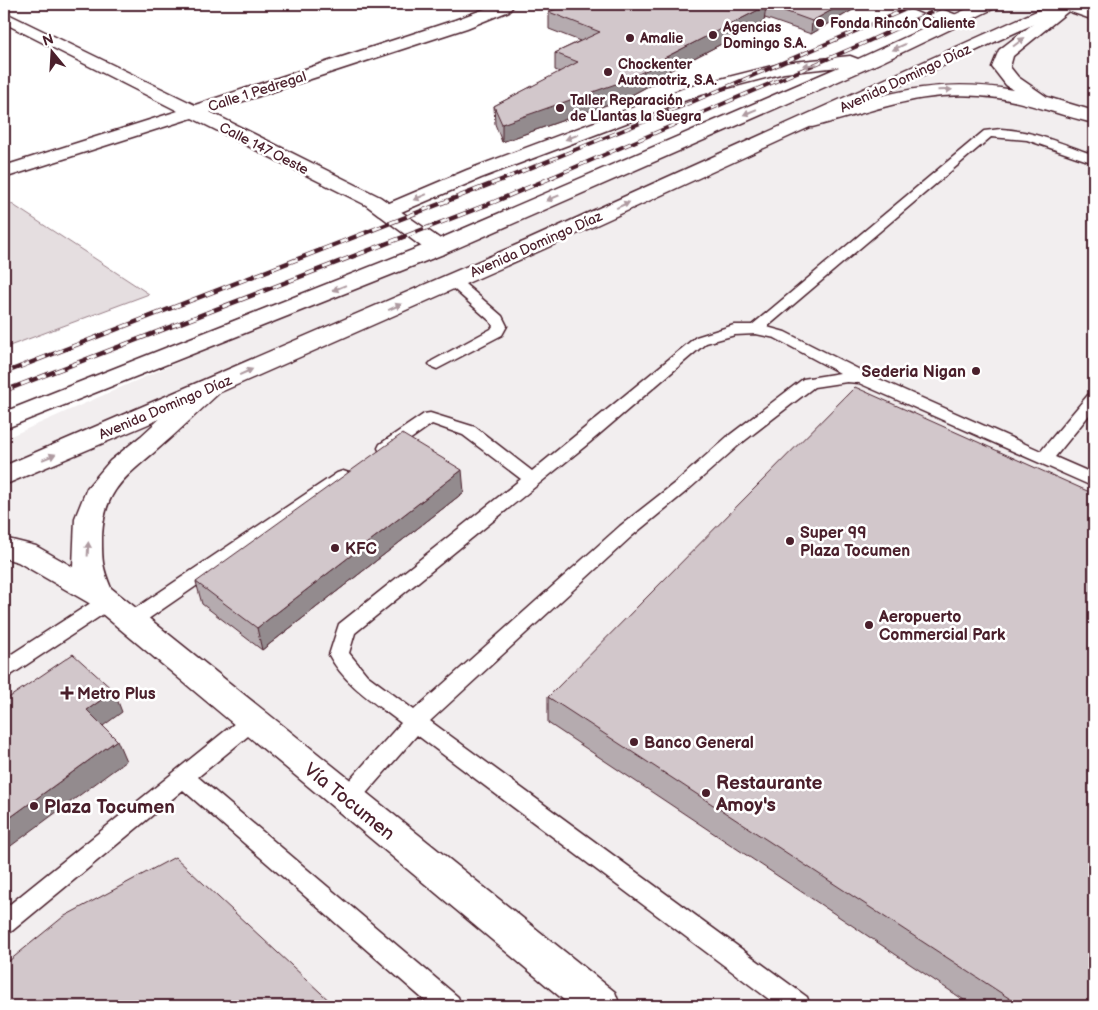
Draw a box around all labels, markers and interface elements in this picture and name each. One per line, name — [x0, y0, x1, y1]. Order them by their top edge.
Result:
place label: Fonda Rincón Caliente — [830, 15, 975, 32]
marker: Fonda Rincón Caliente — [814, 17, 826, 29]
place label: Agencias Domingo S.A. — [722, 19, 807, 52]
north arrow — [28, 28, 78, 78]
marker: Agencias Domingo S.A. — [707, 29, 719, 41]
text: N — [41, 30, 56, 50]
place label: Amalie — [639, 30, 683, 47]
marker: Amalie — [624, 32, 636, 44]
one-way arrow — [1012, 37, 1025, 48]
street label: Avenida Domingo Díaz — [837, 40, 974, 116]
one-way arrow — [892, 43, 906, 51]
place label: Chockenter Automotriz, S.A. — [617, 56, 717, 89]
one-way arrow — [802, 61, 818, 69]
marker: Chockenter Automotriz, S.A. — [602, 66, 614, 78]
street label: Calle 1 Pedregal — [206, 68, 308, 115]
one-way arrow — [937, 86, 953, 94]
place label: Taller Reparación de Llantas la Suegra — [570, 92, 702, 125]
marker: Taller Reparación de Llantas la Suegra — [554, 102, 566, 114]
one-way arrow — [743, 109, 757, 117]
street label: Calle 147 Oeste — [216, 119, 311, 178]
one-way arrow — [564, 134, 579, 141]
one-way arrow — [413, 193, 427, 201]
one-way arrow — [546, 195, 560, 203]
one-way arrow — [616, 201, 630, 209]
street label: Avenida Domingo Díaz — [468, 208, 605, 281]
one-way arrow — [331, 284, 346, 292]
one-way arrow — [388, 302, 402, 310]
place label: Sederia Nigan — [862, 363, 966, 382]
marker: Sederia Nigan — [970, 365, 982, 377]
one-way arrow — [239, 368, 253, 376]
street label: Avenida Domingo Díaz — [96, 372, 234, 443]
one-way arrow — [42, 452, 56, 460]
place label: Super 99 Plaza Tocumen — [800, 524, 910, 561]
marker: Super 99 Plaza Tocumen — [784, 535, 796, 547]
place label: KFC — [345, 540, 377, 559]
one-way arrow — [84, 541, 92, 557]
marker: KFC — [329, 542, 341, 554]
place label: Aeropuerto Commercial Park — [878, 608, 1006, 645]
marker: Aeropuerto Commercial Park — [863, 619, 875, 631]
place label: Metro Plus — [77, 685, 156, 704]
marker: Metro Plus — [61, 687, 73, 699]
place label: Banco General — [644, 734, 754, 753]
marker: Banco General — [628, 736, 640, 748]
street label: Vía Tocumen — [299, 759, 399, 846]
place label: Restaurante Amoy's — [715, 772, 823, 817]
marker: Restaurante Amoy's — [700, 787, 712, 799]
place label: Plaza Tocumen — [44, 796, 175, 819]
marker: Plaza Tocumen — [28, 800, 40, 812]

